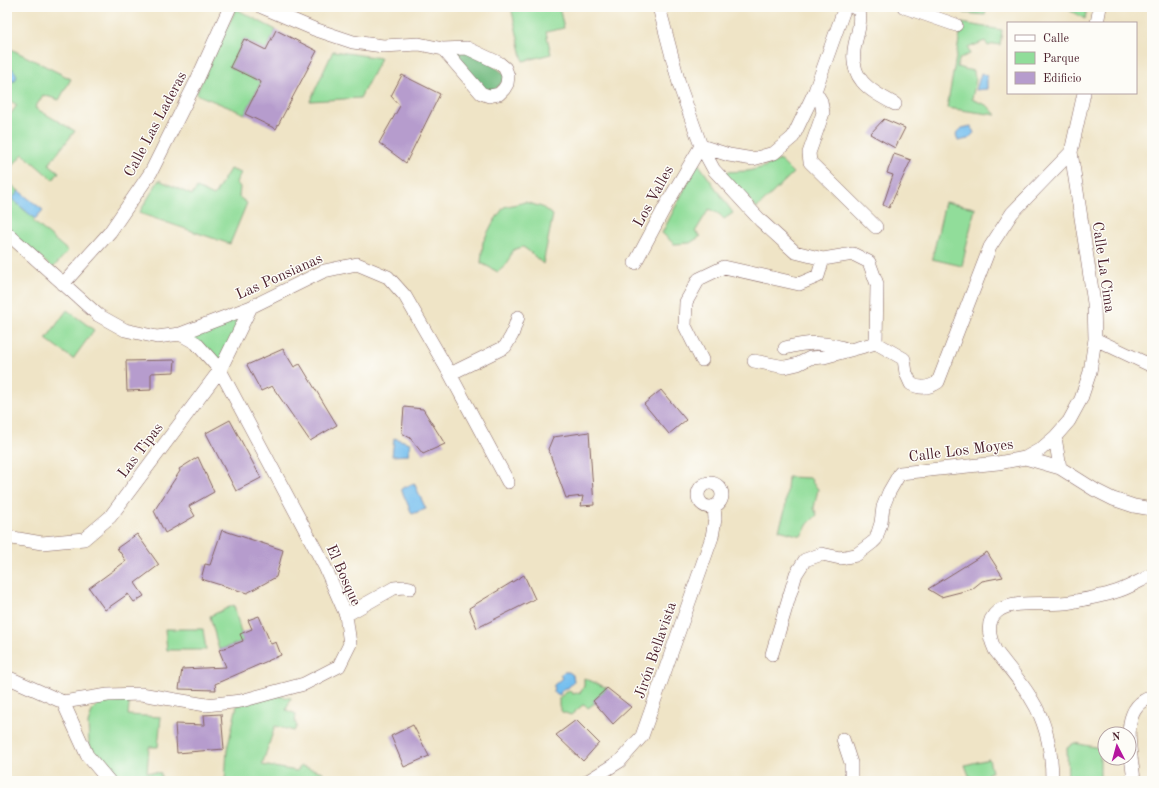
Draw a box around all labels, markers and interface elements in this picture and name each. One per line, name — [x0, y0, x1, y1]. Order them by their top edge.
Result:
legend — [1007, 22, 1137, 94]
text: Calle — [1043, 33, 1069, 45]
text: Parque — [1043, 53, 1080, 65]
street label: Calle Las Laderas — [122, 69, 190, 180]
text: Edificio — [1043, 73, 1082, 85]
street label: Los Valles — [631, 164, 677, 230]
street label: Calle La Cima — [1089, 221, 1116, 314]
street label: Las Ponsianas — [234, 252, 325, 303]
street label: Las Tipas — [116, 421, 167, 481]
street label: Calle Los Moyes — [908, 438, 1014, 465]
street label: El Bosque — [322, 543, 363, 609]
street label: Jirón Bellavista — [633, 600, 680, 701]
north arrow — [1097, 726, 1137, 766]
text: N — [1111, 732, 1121, 743]

